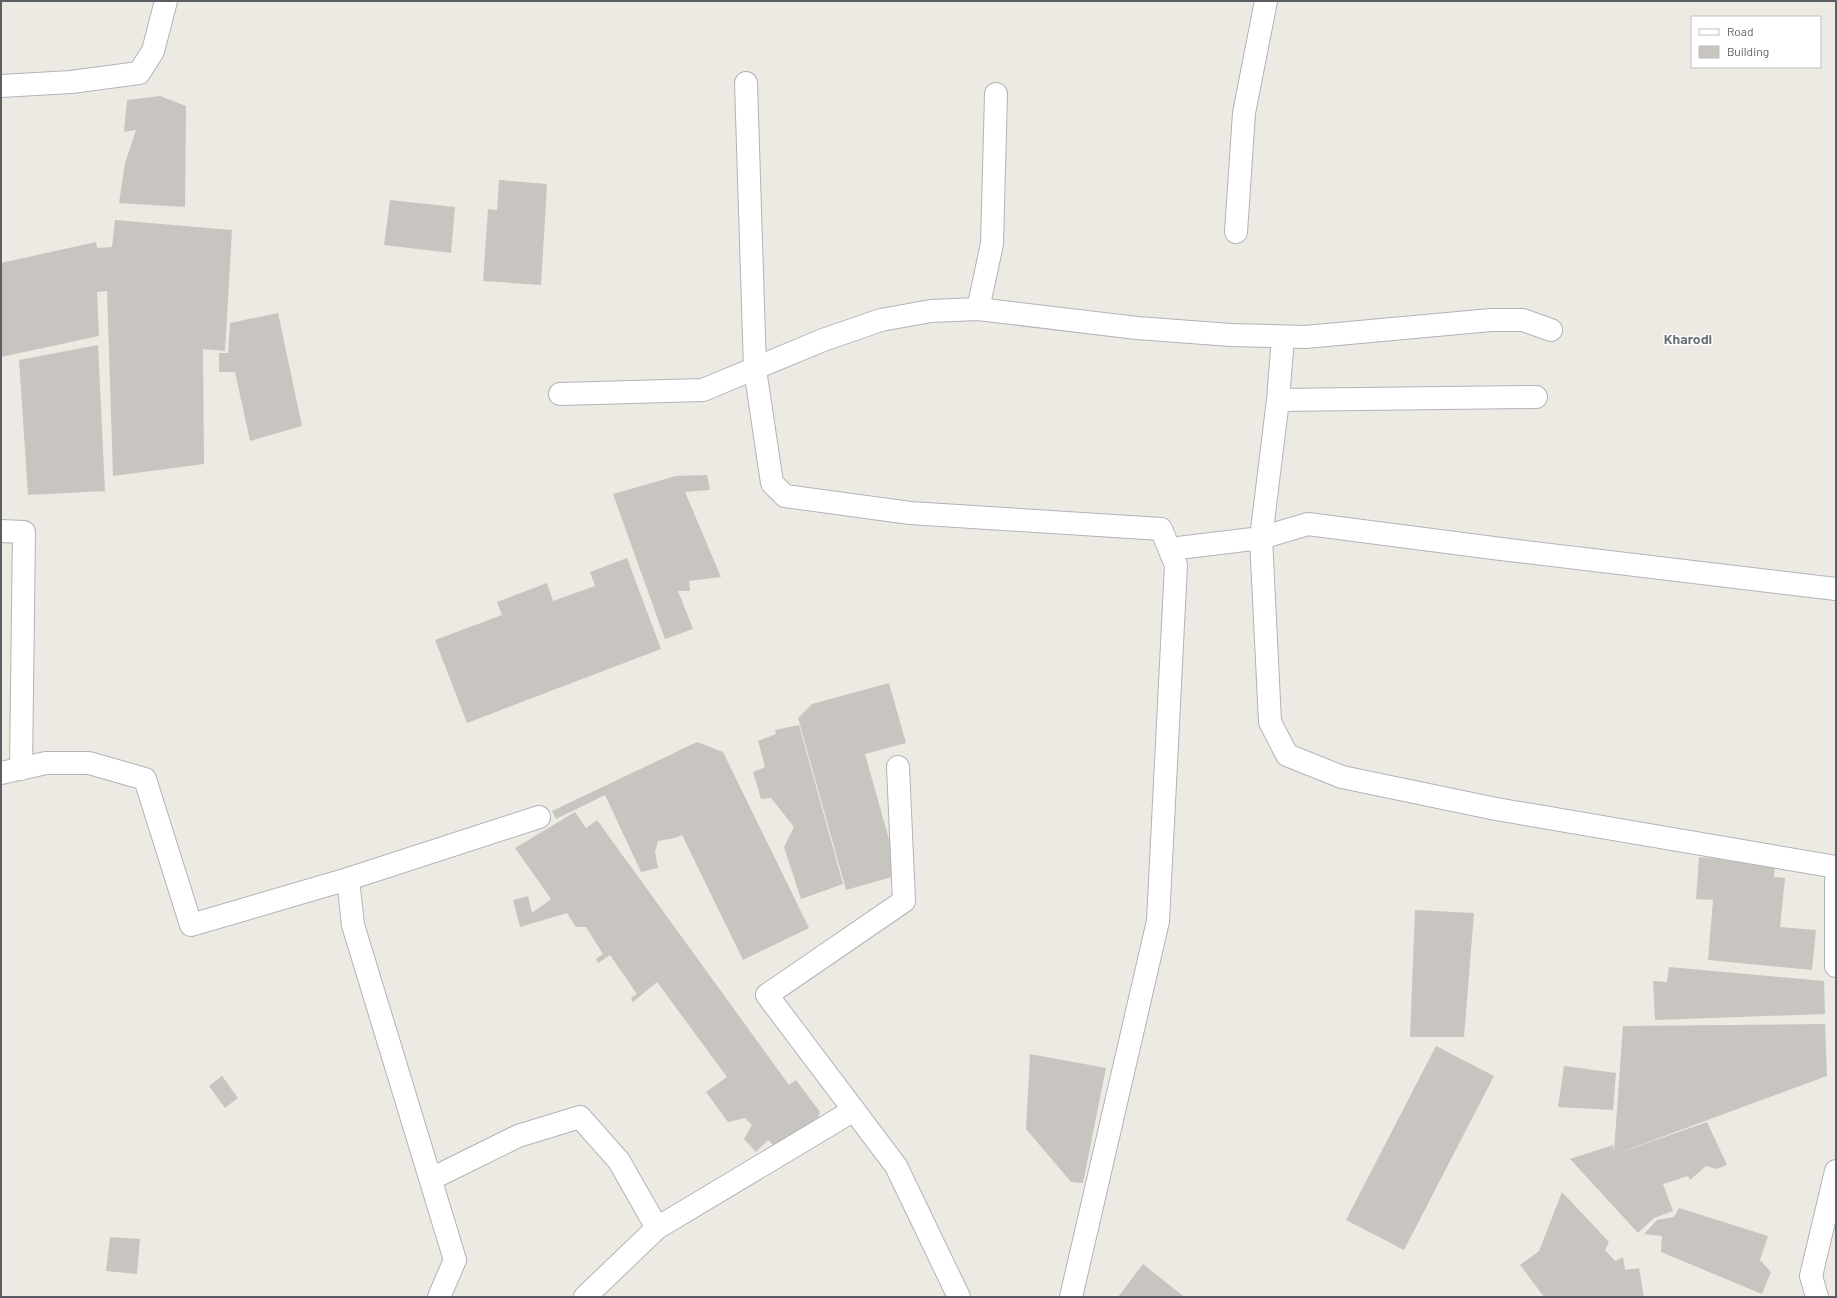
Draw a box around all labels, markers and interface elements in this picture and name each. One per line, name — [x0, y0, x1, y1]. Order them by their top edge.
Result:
legend — [1691, 16, 1821, 68]
text: Road — [1727, 24, 1754, 38]
text: Building — [1727, 44, 1769, 58]
district label: Kharodi — [1664, 330, 1712, 347]

